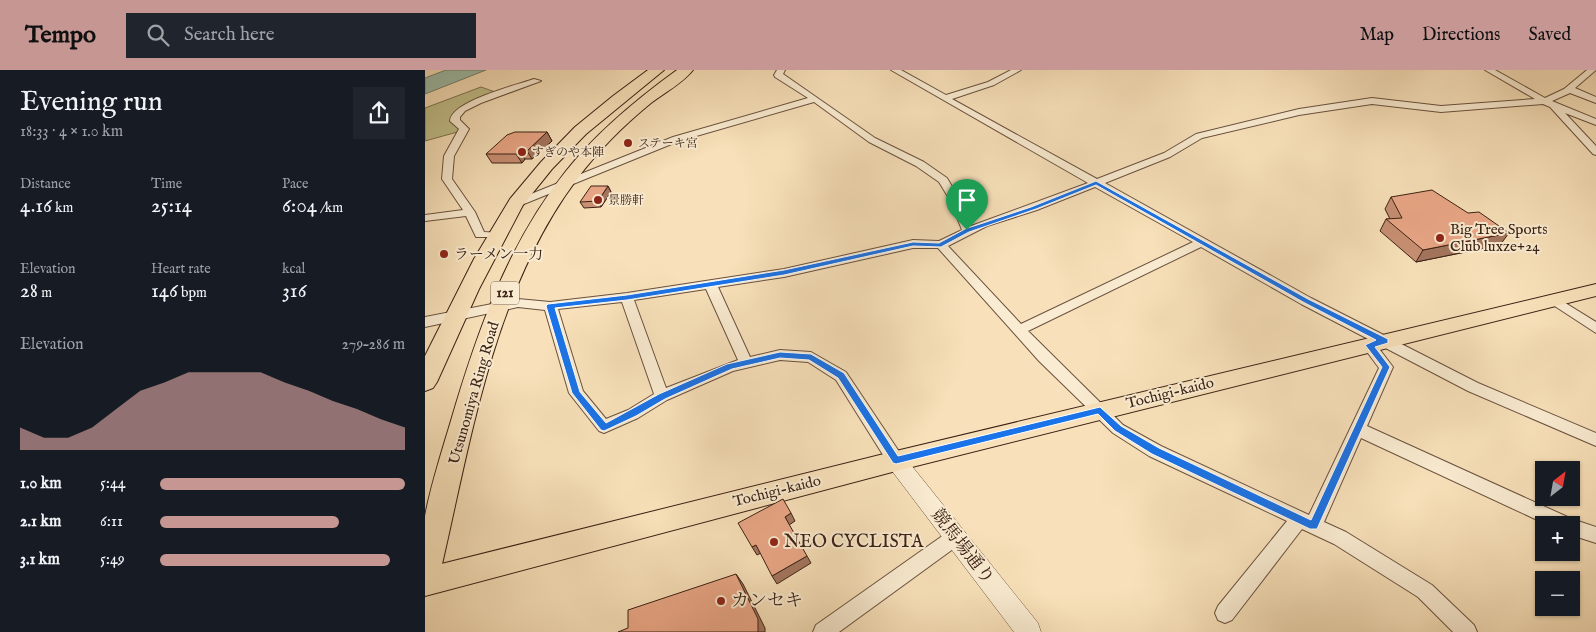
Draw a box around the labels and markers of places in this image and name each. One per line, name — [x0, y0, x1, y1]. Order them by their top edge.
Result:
place label: ステーキ宮 — [638, 136, 698, 151]
marker: ステーキ宮 — [622, 137, 634, 149]
place label: すぎのや本陣 — [532, 145, 604, 160]
marker: すぎのや本陣 — [516, 146, 528, 158]
pin — [946, 179, 988, 230]
place label: 景勝軒 — [608, 193, 644, 208]
marker: 景勝軒 — [592, 194, 604, 206]
place label: Big Tree Sports Club luxze+24 — [1450, 220, 1547, 256]
marker: Big Tree Sports Club luxze+24 — [1434, 232, 1446, 244]
place label: ラーメン一力 — [454, 245, 543, 264]
marker: ラーメン一力 — [438, 248, 450, 260]
place label: NEO CYCLISTA — [784, 531, 924, 554]
marker: NEO CYCLISTA — [768, 536, 780, 548]
place label: カンセキ — [731, 590, 803, 613]
marker: カンセキ — [715, 595, 727, 607]

